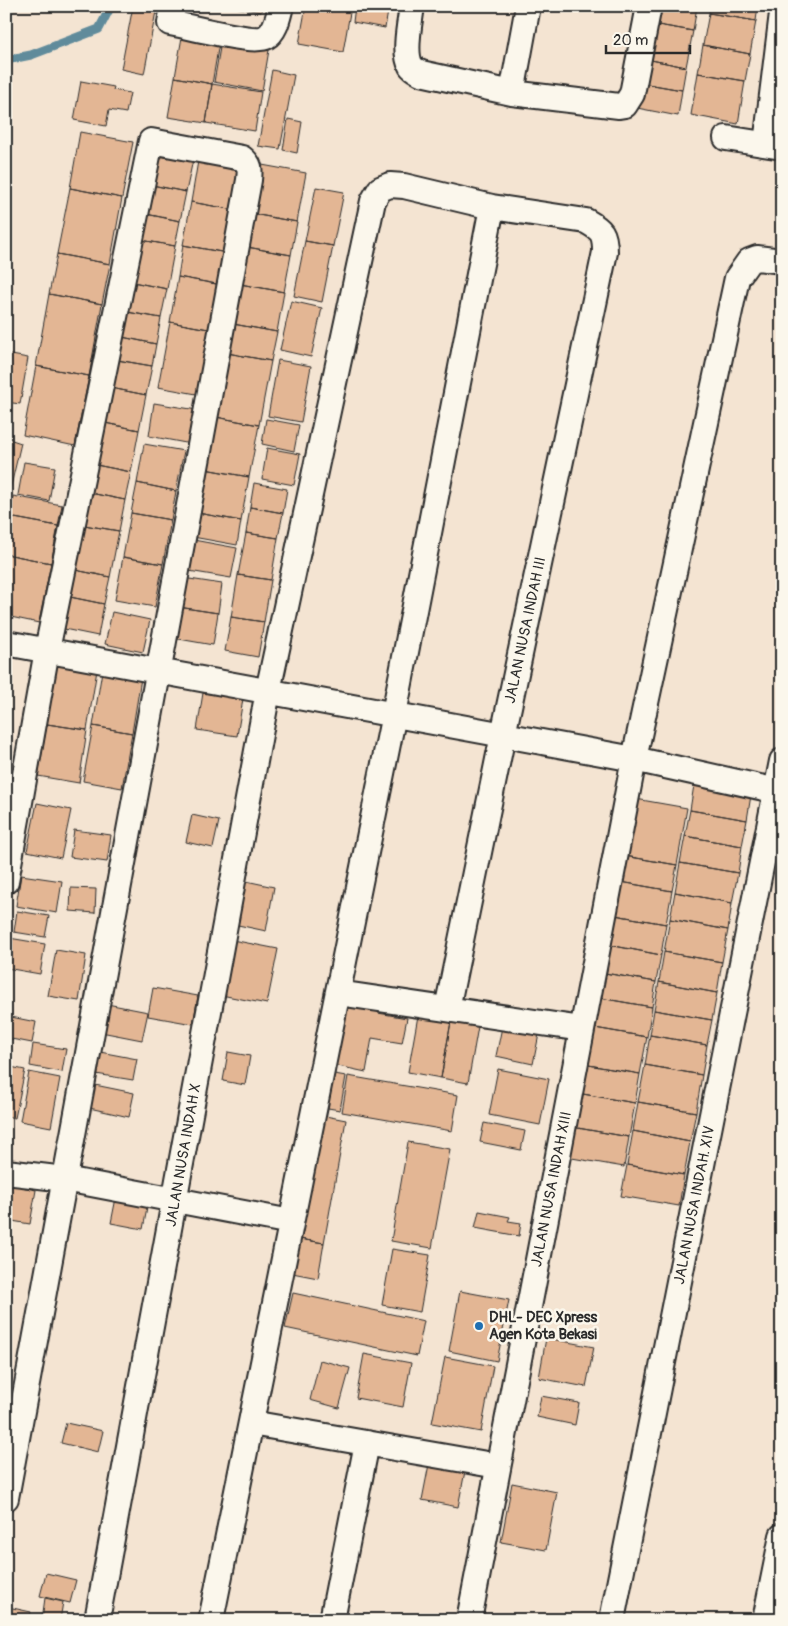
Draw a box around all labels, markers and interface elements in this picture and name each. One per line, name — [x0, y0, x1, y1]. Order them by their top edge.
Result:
scale bar — [606, 22, 689, 54]
text: 20 m — [613, 31, 648, 50]
street label: JALAN NUSA INDAH III — [501, 555, 550, 705]
street label: JALAN NUSA INDAH X — [162, 1082, 205, 1228]
street label: JALAN NUSA INDAH XIII — [527, 1110, 576, 1268]
street label: JALAN NUSA INDAH. XIV — [670, 1124, 719, 1286]
place label: DHL- DEC Xpress Agen Kota Bekasi — [489, 1308, 597, 1344]
marker: DHL- DEC Xpress Agen Kota Bekasi — [473, 1320, 485, 1332]

